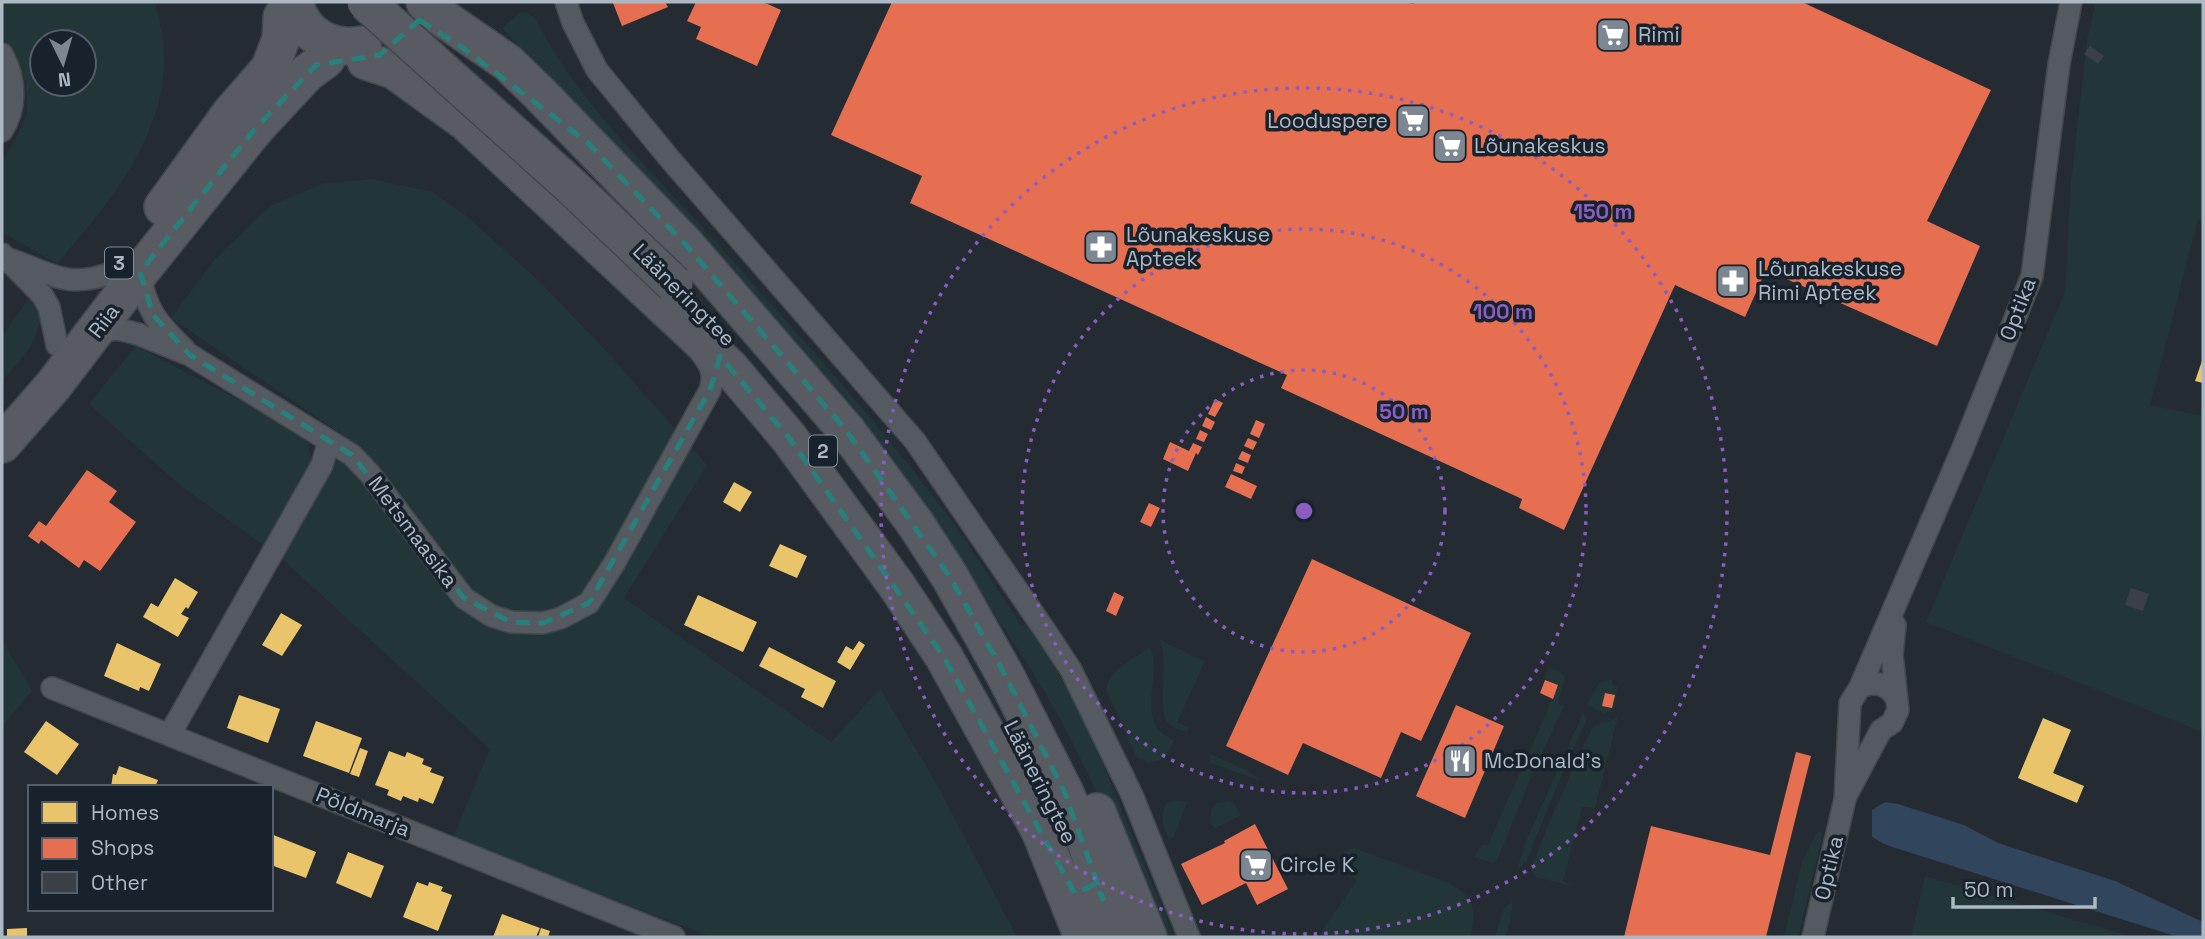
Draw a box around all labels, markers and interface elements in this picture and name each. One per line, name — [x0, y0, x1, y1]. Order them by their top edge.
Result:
supermarket icon: Rimi — [1594, 16, 1632, 54]
place label: Rimi — [1638, 21, 1680, 48]
north arrow — [28, 28, 98, 98]
text: N — [57, 66, 72, 92]
supermarket icon: Looduspere — [1394, 102, 1432, 140]
place label: Looduspere — [1267, 107, 1388, 134]
supermarket icon: Lõunakeskus — [1431, 127, 1469, 165]
place label: Lõunakeskus — [1474, 132, 1606, 159]
text: 150 m — [1574, 198, 1632, 225]
place label: Lõunakeskuse Apteek — [1126, 221, 1270, 272]
pharmacy icon: Lõunakeskuse Apteek — [1082, 228, 1120, 266]
street label: Lääneringtee — [627, 238, 741, 352]
road number: 3 — [105, 247, 133, 278]
place label: Lõunakeskuse Rimi Apteek — [1758, 255, 1902, 306]
pharmacy icon: Lõunakeskuse Rimi Apteek — [1714, 262, 1752, 300]
street label: Optika — [1993, 274, 2042, 344]
street label: Riia — [82, 298, 125, 343]
text: 100 m — [1473, 298, 1533, 325]
text: 50 m — [1379, 398, 1429, 425]
road number: 2 — [809, 436, 837, 466]
street label: Metsmaasika — [363, 471, 464, 593]
centre of rings — [1292, 499, 1316, 523]
street label: Lääneringtee — [998, 716, 1083, 848]
restaurant icon: McDonald's — [1441, 742, 1479, 780]
place label: McDonald's — [1484, 747, 1602, 774]
street label: Põldmarja — [312, 780, 414, 843]
legend — [28, 785, 273, 911]
text: Homes — [91, 799, 159, 826]
street label: Optika — [1808, 833, 1849, 903]
text: Shops — [91, 834, 154, 861]
supermarket icon: Circle K — [1237, 846, 1275, 884]
place label: Circle K — [1280, 851, 1355, 878]
scale bar — [1953, 866, 2095, 910]
text: Other — [91, 869, 148, 896]
text: 50 m — [1964, 876, 2014, 903]

